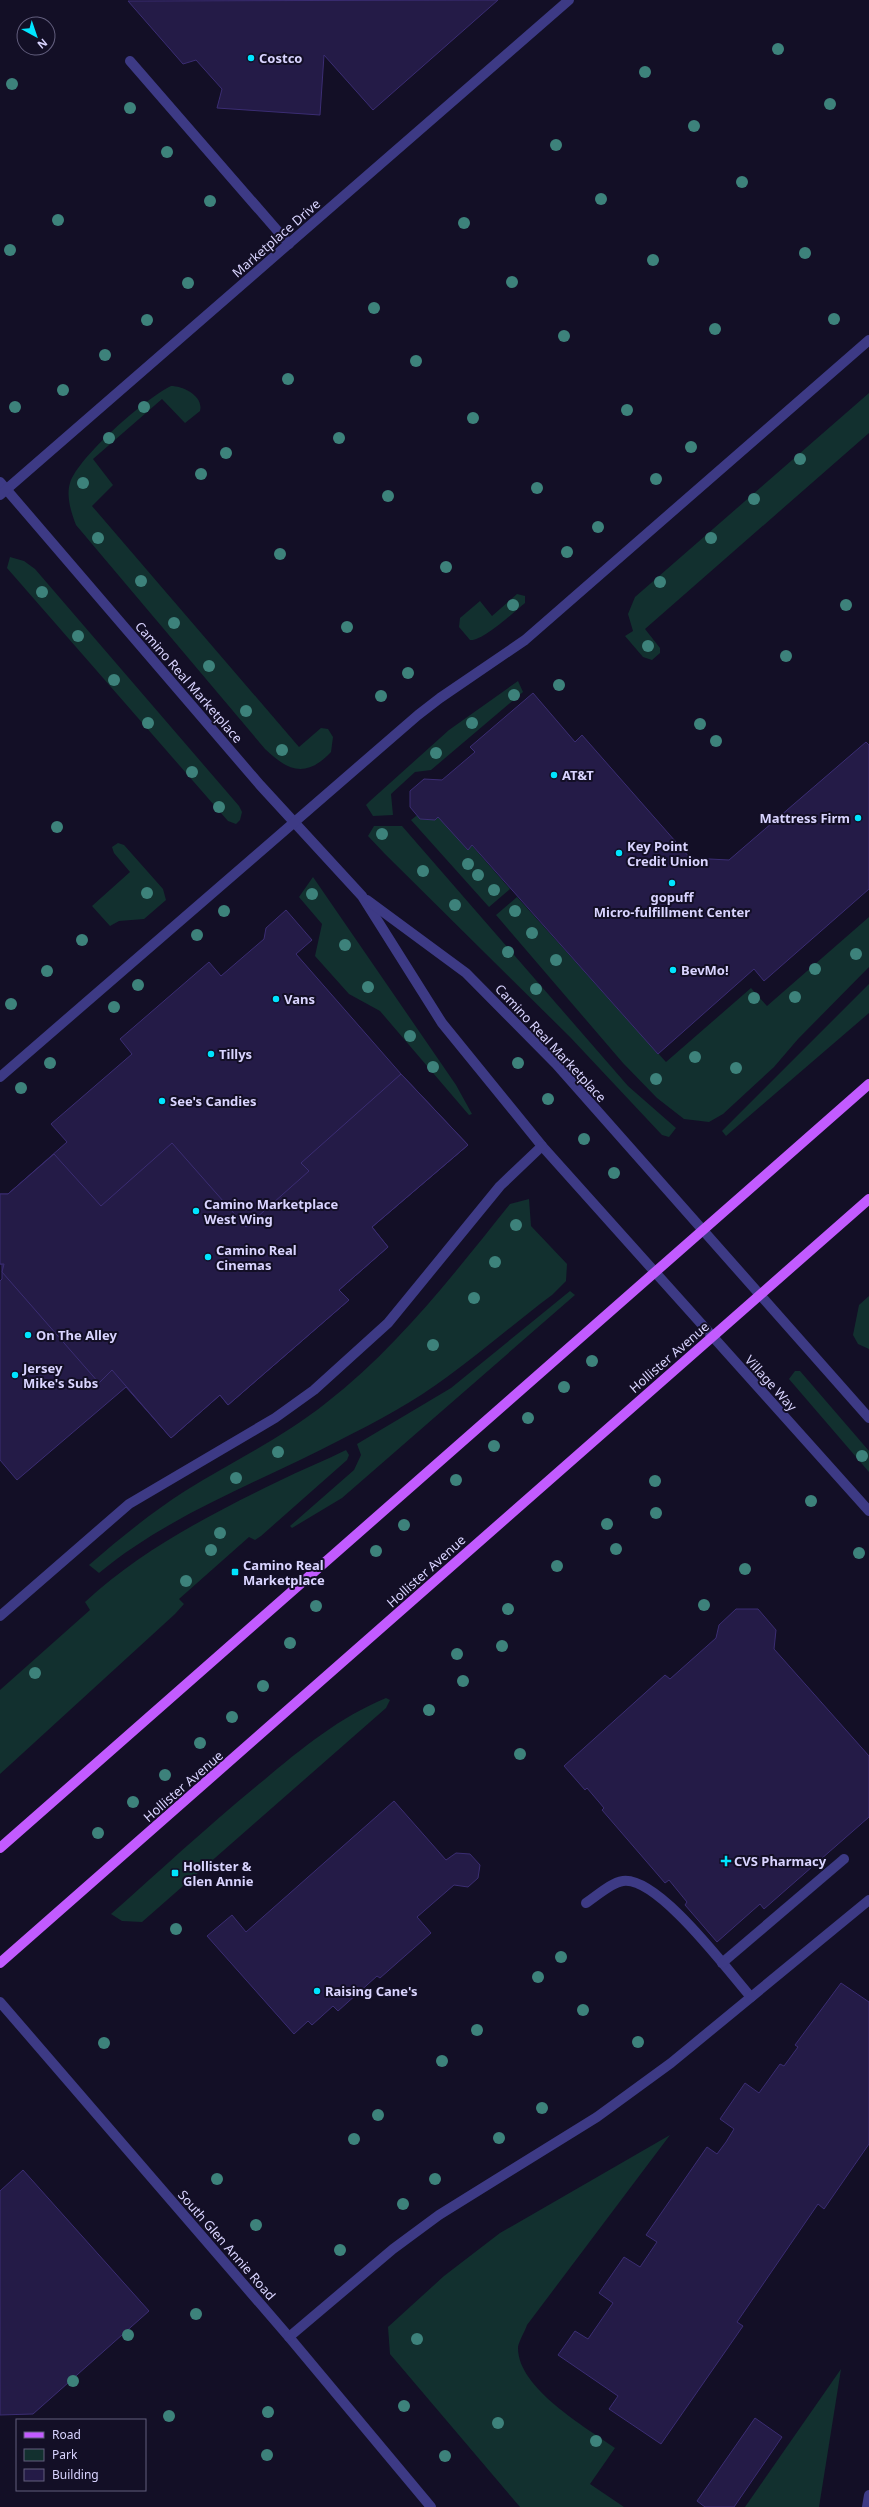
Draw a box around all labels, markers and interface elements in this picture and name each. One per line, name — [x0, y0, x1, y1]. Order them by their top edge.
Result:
north arrow — [16, 16, 56, 56]
text: N — [34, 35, 51, 53]
place label: Costco — [259, 49, 302, 67]
marker: Costco — [246, 53, 256, 63]
street label: Marketplace Drive — [228, 195, 324, 281]
street label: Camino Real Marketplace — [131, 617, 247, 747]
place label: AT&T — [562, 766, 594, 784]
marker: AT&T — [549, 770, 559, 780]
place label: Mattress Firm — [759, 809, 850, 827]
marker: Mattress Firm — [853, 813, 863, 823]
place label: Key Point Credit Union — [627, 837, 709, 870]
marker: Key Point Credit Union — [614, 848, 624, 858]
marker: gopuff Micro-fulfillment Center — [667, 878, 677, 888]
place label: gopuff Micro-fulfillment Center — [594, 888, 750, 921]
place label: BevMo! — [681, 961, 729, 979]
marker: BevMo! — [668, 965, 678, 975]
street label: Camino Real Marketplace — [491, 980, 611, 1106]
place label: Vans — [284, 990, 315, 1008]
marker: Vans — [271, 994, 281, 1004]
place label: Tillys — [219, 1045, 252, 1063]
marker: Tillys — [206, 1049, 216, 1059]
place label: See's Candies — [170, 1092, 257, 1110]
marker: See's Candies — [157, 1096, 167, 1106]
place label: Camino Marketplace West Wing — [204, 1195, 339, 1228]
marker: Camino Marketplace West Wing — [191, 1206, 201, 1216]
place label: Camino Real Cinemas — [216, 1241, 297, 1274]
marker: Camino Real Cinemas — [203, 1252, 213, 1262]
street label: Hollister Avenue — [625, 1317, 713, 1397]
place label: On The Alley — [36, 1326, 117, 1344]
marker: On The Alley — [23, 1330, 33, 1340]
street label: Village Way — [741, 1351, 801, 1415]
place label: Jersey Mike's Subs — [22, 1359, 98, 1392]
marker: Jersey Mike's Subs — [10, 1370, 20, 1380]
street label: Hollister Avenue — [383, 1531, 469, 1611]
place label: Camino Real Marketplace — [243, 1556, 325, 1589]
marker: Camino Real Marketplace — [230, 1567, 240, 1577]
street label: Hollister Avenue — [139, 1746, 227, 1826]
place label: CVS Pharmacy — [734, 1852, 827, 1870]
marker: CVS Pharmacy — [721, 1856, 731, 1866]
place label: Hollister & Glen Annie — [183, 1857, 254, 1890]
marker: Hollister & Glen Annie — [170, 1868, 180, 1878]
place label: Raising Cane's — [325, 1982, 417, 2000]
marker: Raising Cane's — [312, 1986, 322, 1996]
street label: South Glen Annie Road — [174, 2186, 280, 2304]
legend — [16, 2419, 146, 2491]
text: Road — [52, 2426, 81, 2443]
text: Park — [52, 2446, 78, 2463]
text: Building — [52, 2466, 99, 2483]

